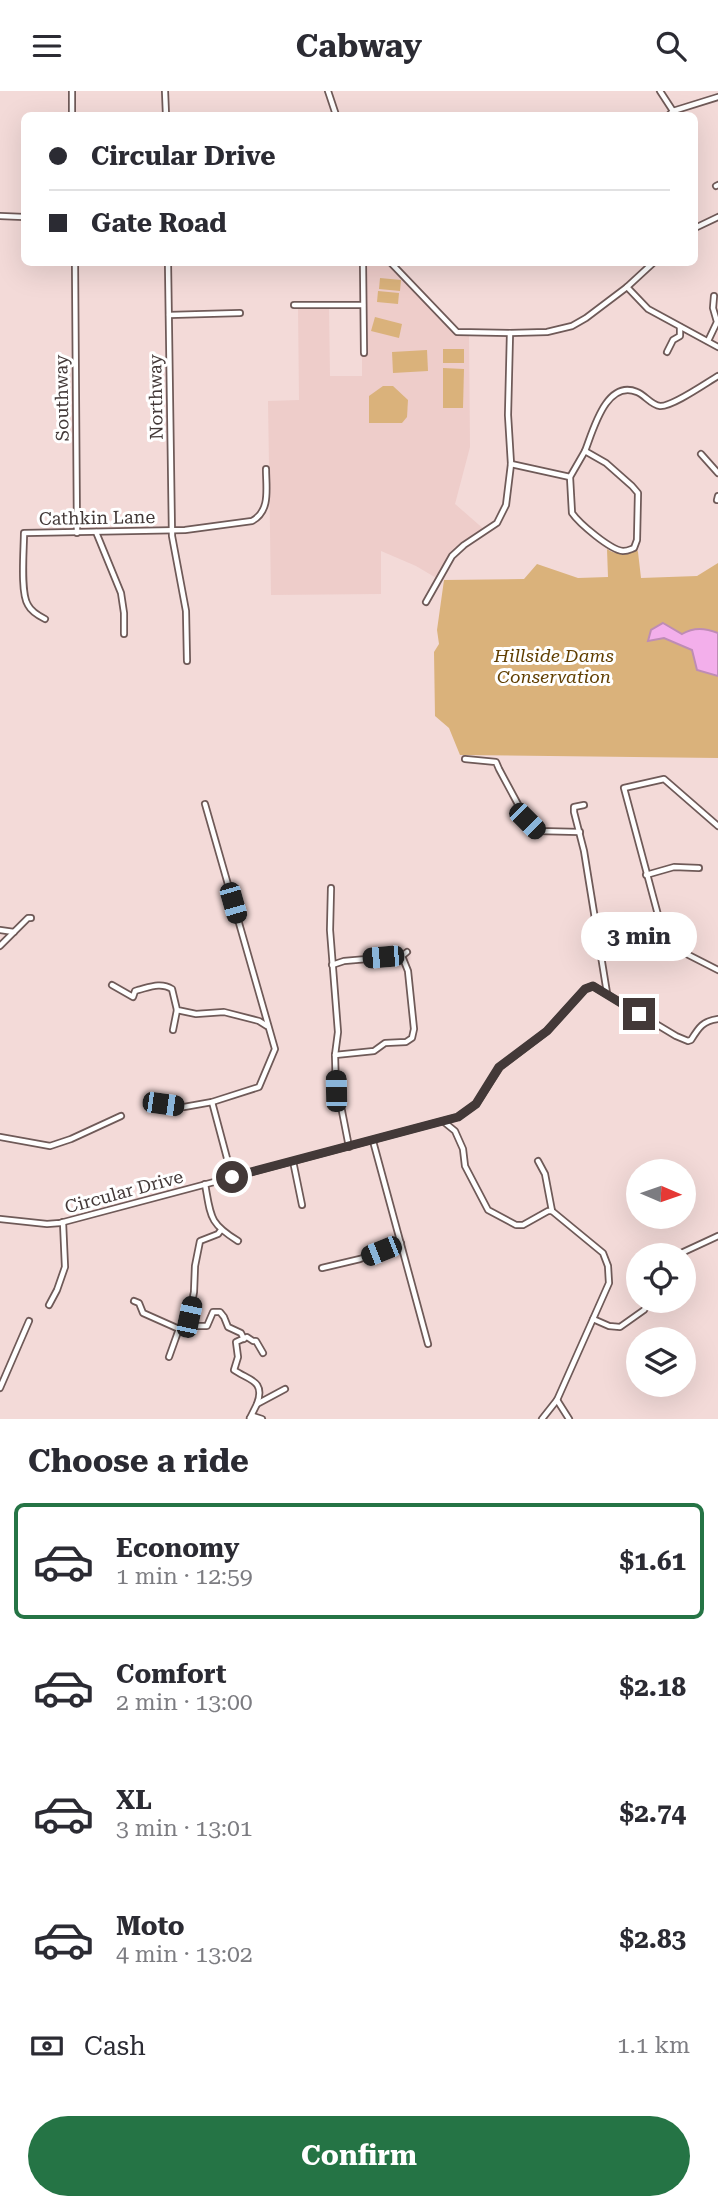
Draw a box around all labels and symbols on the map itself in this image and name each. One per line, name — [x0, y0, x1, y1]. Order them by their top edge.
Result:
street label: Southway — [50, 354, 73, 441]
street label: Northway — [144, 354, 167, 440]
street label: Cathkin Lane — [39, 506, 155, 529]
park label: Hillside Dams Conservation — [493, 645, 614, 687]
car — [505, 799, 550, 843]
car — [218, 880, 249, 926]
callout: 3 min — [581, 913, 697, 961]
car — [362, 945, 405, 969]
route end — [623, 998, 655, 1030]
car — [326, 1070, 347, 1112]
car — [141, 1091, 186, 1117]
north arrow — [626, 1159, 696, 1229]
route start — [216, 1161, 248, 1193]
street label: Circular Drive — [62, 1166, 185, 1217]
car — [358, 1233, 405, 1269]
car — [175, 1294, 204, 1340]

